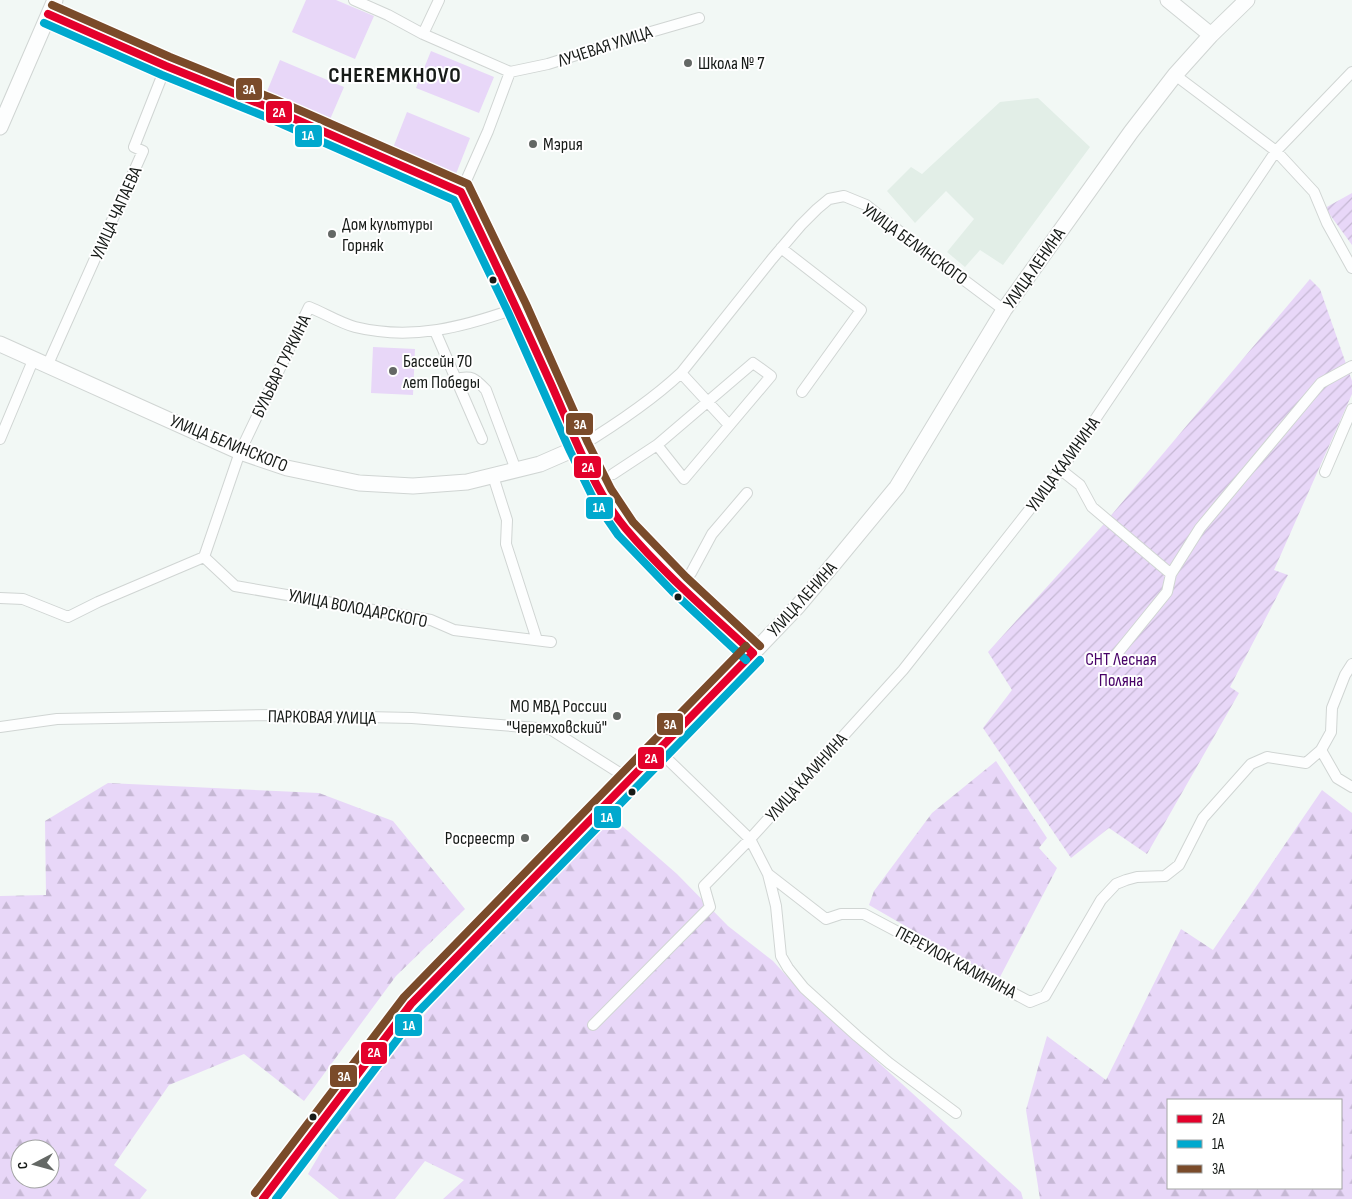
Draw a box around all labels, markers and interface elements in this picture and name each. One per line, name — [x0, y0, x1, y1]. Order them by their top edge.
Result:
street label: ЛУЧЕВАЯ УЛИЦА — [554, 21, 655, 72]
place label: Школа № 7 — [698, 53, 765, 74]
marker: Школа № 7 — [682, 57, 694, 69]
district label: CHEREMKHOVO — [328, 62, 462, 89]
line badge: 3А — [235, 77, 263, 101]
text: 3А — [243, 81, 256, 98]
line badge: 2А — [265, 100, 293, 124]
text: 2А — [273, 104, 286, 121]
line badge: 1А — [294, 124, 323, 148]
text: 1А — [302, 127, 315, 144]
place label: Мэрия — [543, 134, 583, 155]
marker: Мэрия — [527, 138, 539, 150]
street label: УЛИЦА ЧАПАЕВА — [87, 163, 146, 263]
street label: УЛИЦА БЕЛИНСКОГО — [858, 199, 971, 290]
place label: Дом культуры Горняк — [342, 214, 433, 256]
street label: УЛИЦА ЛЕНИНА — [999, 224, 1070, 313]
marker: Дом культуры Горняк — [326, 228, 338, 240]
unlabelled marker — [488, 275, 498, 285]
street label: БУЛЬВАР ГУРКИНА — [248, 311, 316, 421]
place label: Бассейн 70 лет Победы — [403, 351, 480, 393]
marker: Бассейн 70 лет Победы — [387, 365, 399, 377]
street label: УЛИЦА БЕЛИНСКОГО — [167, 410, 291, 477]
line badge: 3А — [565, 412, 594, 436]
street label: УЛИЦА КАЛИНИНА — [1022, 413, 1105, 516]
text: 3А — [574, 416, 587, 433]
line badge: 2А — [573, 455, 602, 479]
text: 2А — [582, 459, 595, 476]
line badge: 1А — [585, 496, 614, 520]
text: 1А — [593, 499, 606, 516]
street label: УЛИЦА ЛЕНИНА — [763, 557, 842, 641]
street label: УЛИЦА ВОЛОДАРСКОГО — [287, 585, 429, 632]
unlabelled marker — [673, 592, 683, 602]
park label: СНТ Лесная Поляна — [1085, 649, 1157, 691]
place label: МО МВД России "Черемховский" — [507, 696, 607, 738]
street label: ПАРКОВАЯ УЛИЦА — [268, 706, 377, 729]
marker: МО МВД России "Черемховский" — [611, 710, 623, 722]
line badge: 3А — [656, 712, 684, 736]
text: 3А — [664, 716, 677, 733]
street label: УЛИЦА КАЛИНИНА — [761, 729, 852, 826]
line badge: 2А — [637, 746, 665, 770]
text: 2А — [645, 750, 658, 767]
unlabelled marker — [627, 787, 637, 797]
line badge: 1А — [593, 805, 622, 829]
text: 1А — [601, 809, 614, 826]
place label: Росреестр — [445, 828, 515, 849]
marker: Росреестр — [519, 832, 531, 844]
street label: ПЕРЕУЛОК КАЛИНИНА — [892, 922, 1020, 1003]
line badge: 1А — [394, 1013, 423, 1037]
text: 1А — [403, 1017, 416, 1034]
line badge: 2А — [360, 1041, 388, 1065]
text: 2А — [368, 1044, 381, 1061]
line badge: 3А — [329, 1064, 358, 1088]
text: 3А — [338, 1068, 351, 1085]
legend — [1167, 1099, 1342, 1189]
text: 2А — [1212, 1110, 1225, 1129]
unlabelled marker — [308, 1112, 318, 1122]
text: 1А — [1212, 1135, 1224, 1154]
north arrow — [10, 1139, 60, 1189]
text: 3А — [1212, 1160, 1225, 1179]
text: С — [14, 1161, 31, 1170]

